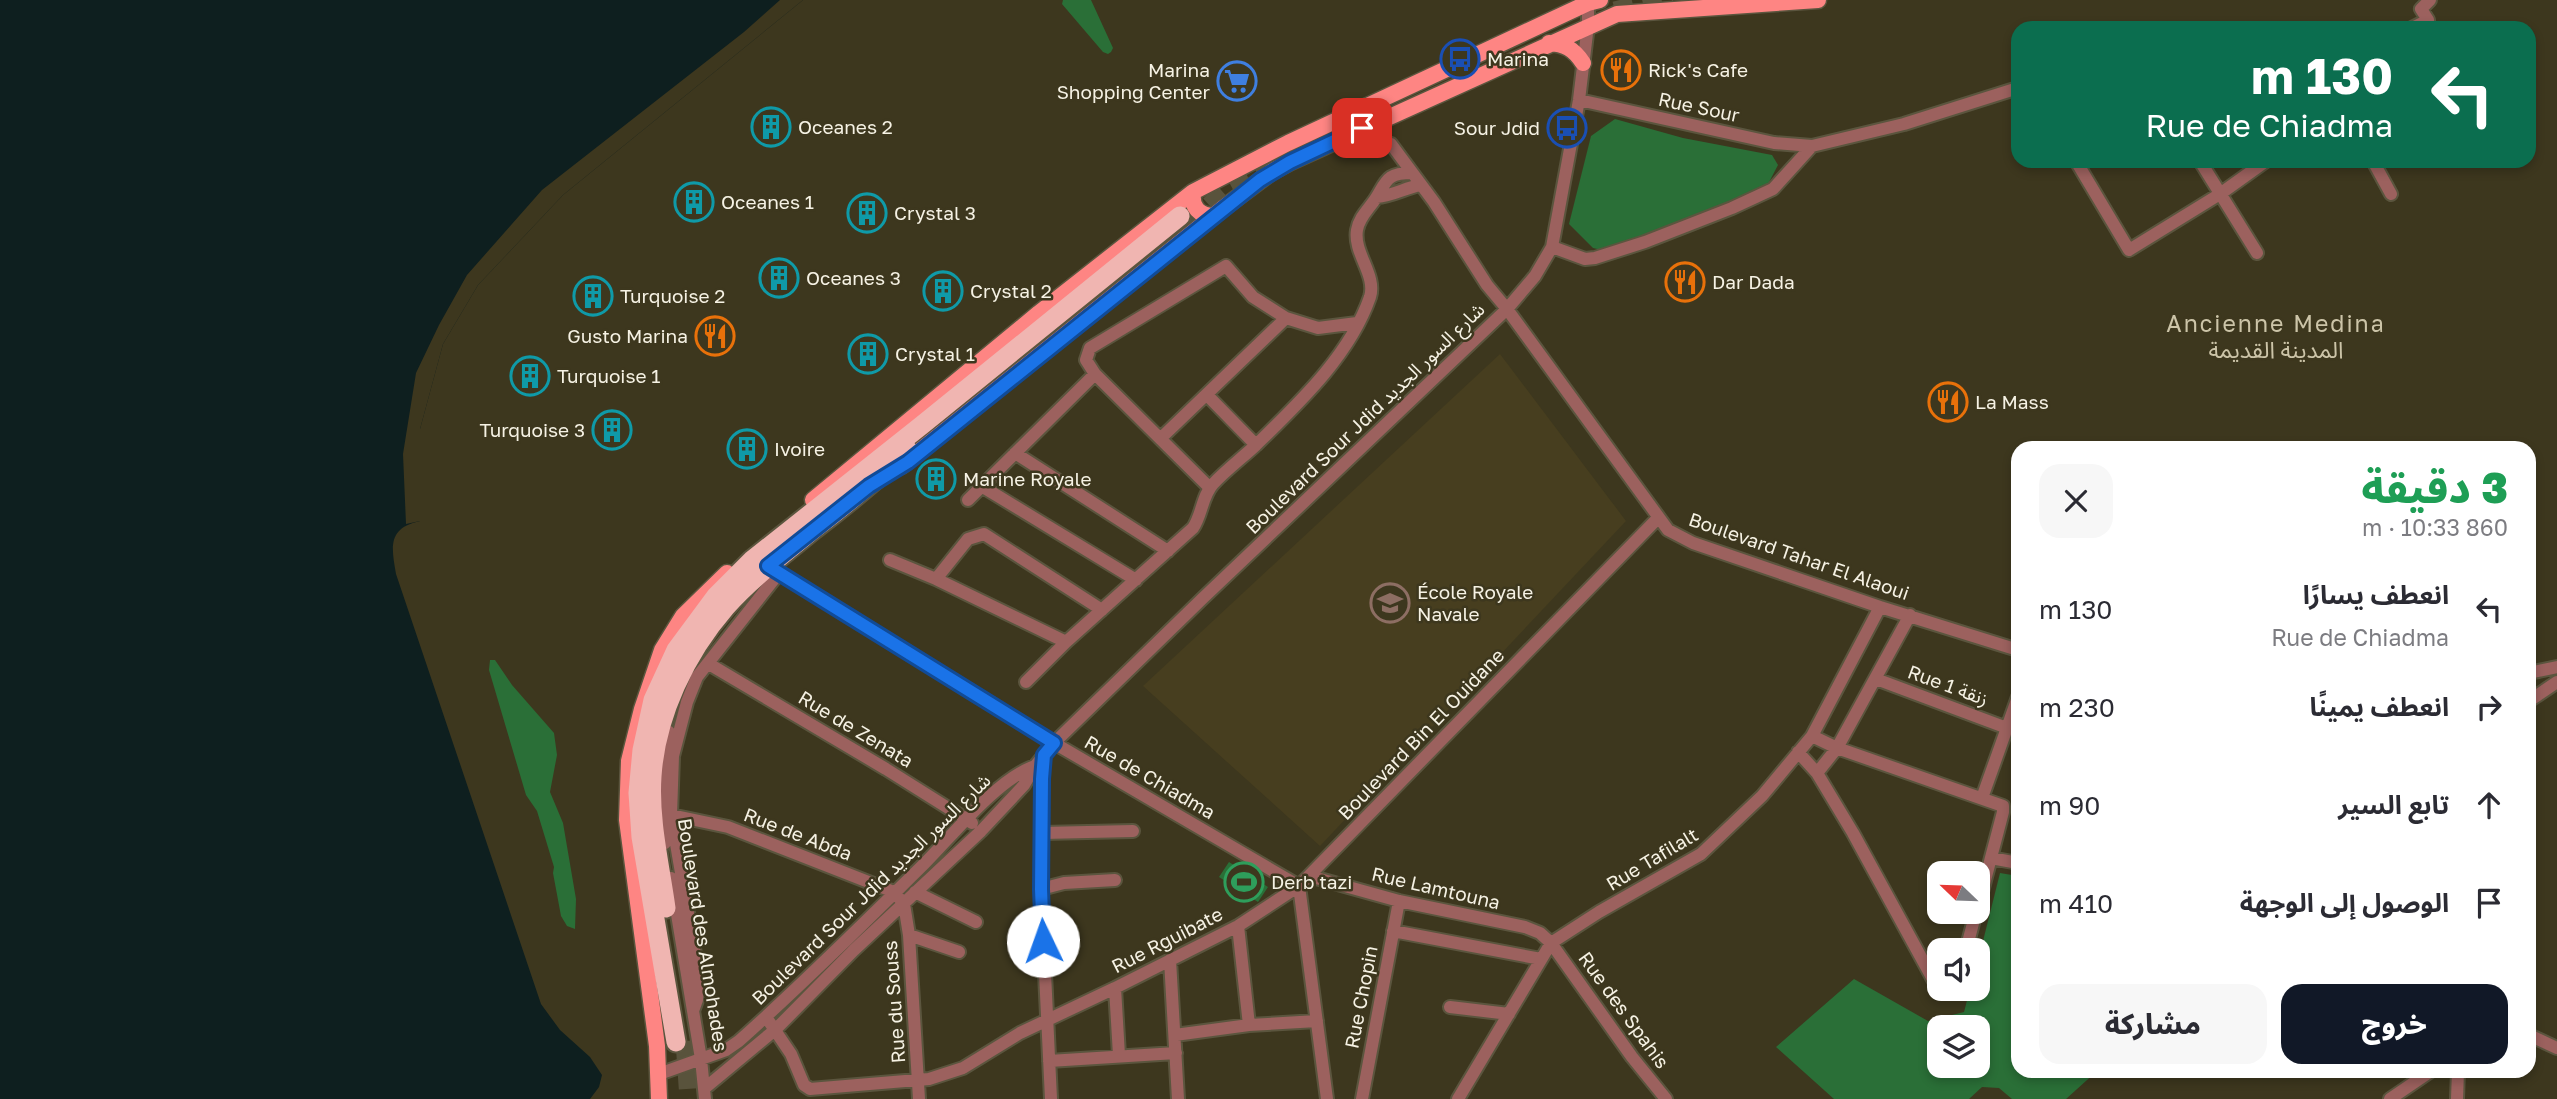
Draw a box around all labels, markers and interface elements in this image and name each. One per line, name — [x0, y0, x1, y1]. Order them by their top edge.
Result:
bus stop icon: Marina — [1439, 38, 1481, 80]
text: 130 m — [2251, 46, 2393, 105]
place label: Marina — [1487, 47, 1549, 70]
restaurant icon: Rick's Cafe — [1600, 49, 1642, 91]
icon: left — [2417, 49, 2508, 140]
place label: Marina Shopping Center — [1057, 58, 1211, 103]
place label: Rick's Cafe — [1648, 58, 1748, 81]
supermarket icon: Marina Shopping Center — [1216, 60, 1258, 102]
street label: Rue Sour — [1656, 87, 1742, 126]
pin — [1332, 98, 1392, 158]
building icon: Oceanes 2 — [750, 106, 792, 148]
text: Rue de Chiadma — [2146, 106, 2393, 144]
bus stop icon: Sour Jdid — [1546, 107, 1588, 149]
icon: arrive — [1343, 109, 1381, 147]
place label: Oceanes 2 — [798, 115, 893, 138]
place label: Sour Jdid — [1454, 116, 1540, 139]
building icon: Oceanes 1 — [673, 181, 715, 223]
place label: Oceanes 1 — [721, 190, 814, 213]
building icon: Crystal 3 — [846, 192, 888, 234]
place label: Crystal 3 — [894, 201, 976, 224]
building icon: Oceanes 3 — [758, 257, 800, 299]
restaurant icon: Dar Dada — [1664, 261, 1706, 303]
place label: Oceanes 3 — [806, 266, 901, 289]
building icon: Crystal 2 — [922, 270, 964, 312]
place label: Dar Dada — [1712, 270, 1795, 293]
building icon: Turquoise 2 — [572, 275, 614, 317]
place label: Crystal 2 — [970, 279, 1052, 302]
place label: Turquoise 2 — [620, 284, 725, 307]
street label: Boulevard Sour Jdid شارع السور الجديد — [1240, 297, 1491, 540]
district label: Ancienne Medina المدينة القديمة — [2166, 309, 2386, 363]
restaurant icon: Gusto Marina — [694, 315, 736, 357]
place label: Gusto Marina — [567, 324, 688, 347]
building icon: Crystal 1 — [847, 333, 889, 375]
place label: Crystal 1 — [895, 342, 975, 365]
building icon: Turquoise 1 — [509, 355, 551, 397]
place label: Turquoise 1 — [557, 364, 661, 387]
restaurant icon: La Mass — [1927, 381, 1969, 423]
place label: La Mass — [1975, 390, 2049, 413]
building icon: Turquoise 3 — [591, 409, 633, 451]
place label: Turquoise 3 — [480, 418, 585, 441]
building icon: Ivoire — [726, 428, 768, 470]
place label: Ivoire — [774, 437, 825, 460]
building icon: Marine Royale — [915, 458, 957, 500]
text: 3 دقيقة — [2361, 462, 2508, 512]
button: close — [2039, 464, 2113, 538]
place label: Marine Royale — [963, 467, 1092, 490]
street label: Boulevard Tahar El Alaoui — [1686, 507, 1912, 604]
text: 860 m · 10:33 — [2362, 513, 2508, 541]
text: انعطف يسارًا — [2303, 579, 2449, 610]
place label: École Royale Navale — [1417, 580, 1533, 625]
school or university icon: École Royale Navale — [1369, 582, 1411, 624]
icon: left — [2470, 590, 2508, 628]
text: 130 m — [2039, 594, 2112, 625]
text: Rue de Chiadma — [2271, 623, 2449, 651]
street label: Boulevard Bin El Ouidane — [1333, 643, 1508, 824]
street label: Rue 1 زنقة — [1904, 659, 1992, 711]
street label: Rue de Zenata — [795, 685, 918, 772]
icon: right — [2470, 688, 2508, 726]
text: انعطف يمينًا — [2310, 691, 2449, 722]
text: 230 m — [2039, 692, 2115, 723]
street label: Rue de Chiadma — [1081, 730, 1220, 823]
street label: Boulevard Sour Jdid شارع السور الجديد — [746, 768, 997, 1011]
icon: ahead — [2470, 786, 2508, 824]
text: تابع السير — [2338, 789, 2449, 820]
text: 90 m — [2039, 790, 2100, 821]
street label: Rue de Abda — [741, 802, 856, 865]
street label: Boulevard des Almohades — [674, 817, 733, 1053]
street label: Rue Tafilalt — [1602, 822, 1702, 895]
sports icon: Derb tazi — [1223, 861, 1265, 903]
north arrow — [1927, 861, 1990, 924]
map controls — [1927, 861, 1990, 1078]
street label: Rue Lamtouna — [1370, 862, 1503, 913]
place label: Derb tazi — [1271, 870, 1352, 893]
icon: arrive — [2470, 884, 2508, 922]
text: الوصول إلى الوجهة — [2240, 887, 2449, 918]
text: 410 m — [2039, 888, 2113, 919]
street label: Rue Rguibate — [1107, 902, 1226, 977]
position arrow — [1006, 904, 1080, 978]
button: sound — [1927, 938, 1990, 1001]
street label: Rue du Souss — [878, 940, 909, 1064]
street label: Rue Chopin — [1339, 944, 1382, 1050]
street label: Rue des Spahis — [1574, 947, 1674, 1073]
button: مشاركة — [2039, 984, 2267, 1064]
button: خروج — [2281, 984, 2508, 1064]
button: layers — [1927, 1015, 1990, 1078]

